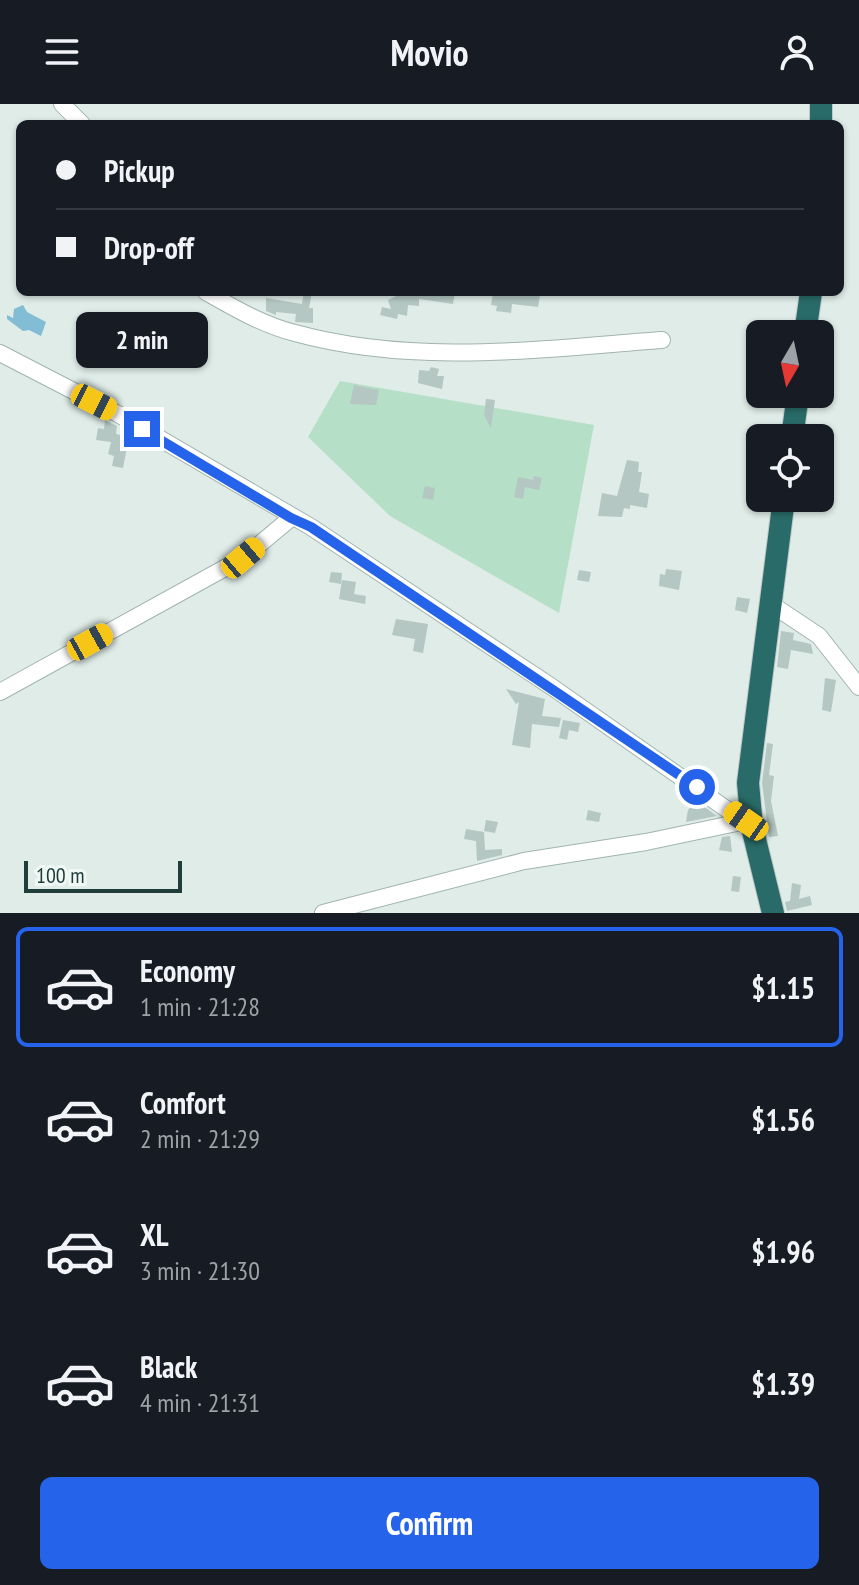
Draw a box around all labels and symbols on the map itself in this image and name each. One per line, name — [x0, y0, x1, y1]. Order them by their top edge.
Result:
callout: 2 min — [76, 313, 208, 369]
north arrow — [746, 320, 834, 408]
car — [67, 380, 121, 424]
route end — [124, 411, 160, 447]
car — [217, 533, 269, 583]
car — [63, 620, 117, 664]
route start — [679, 769, 715, 805]
car — [719, 797, 773, 845]
scale bar — [24, 857, 182, 893]

